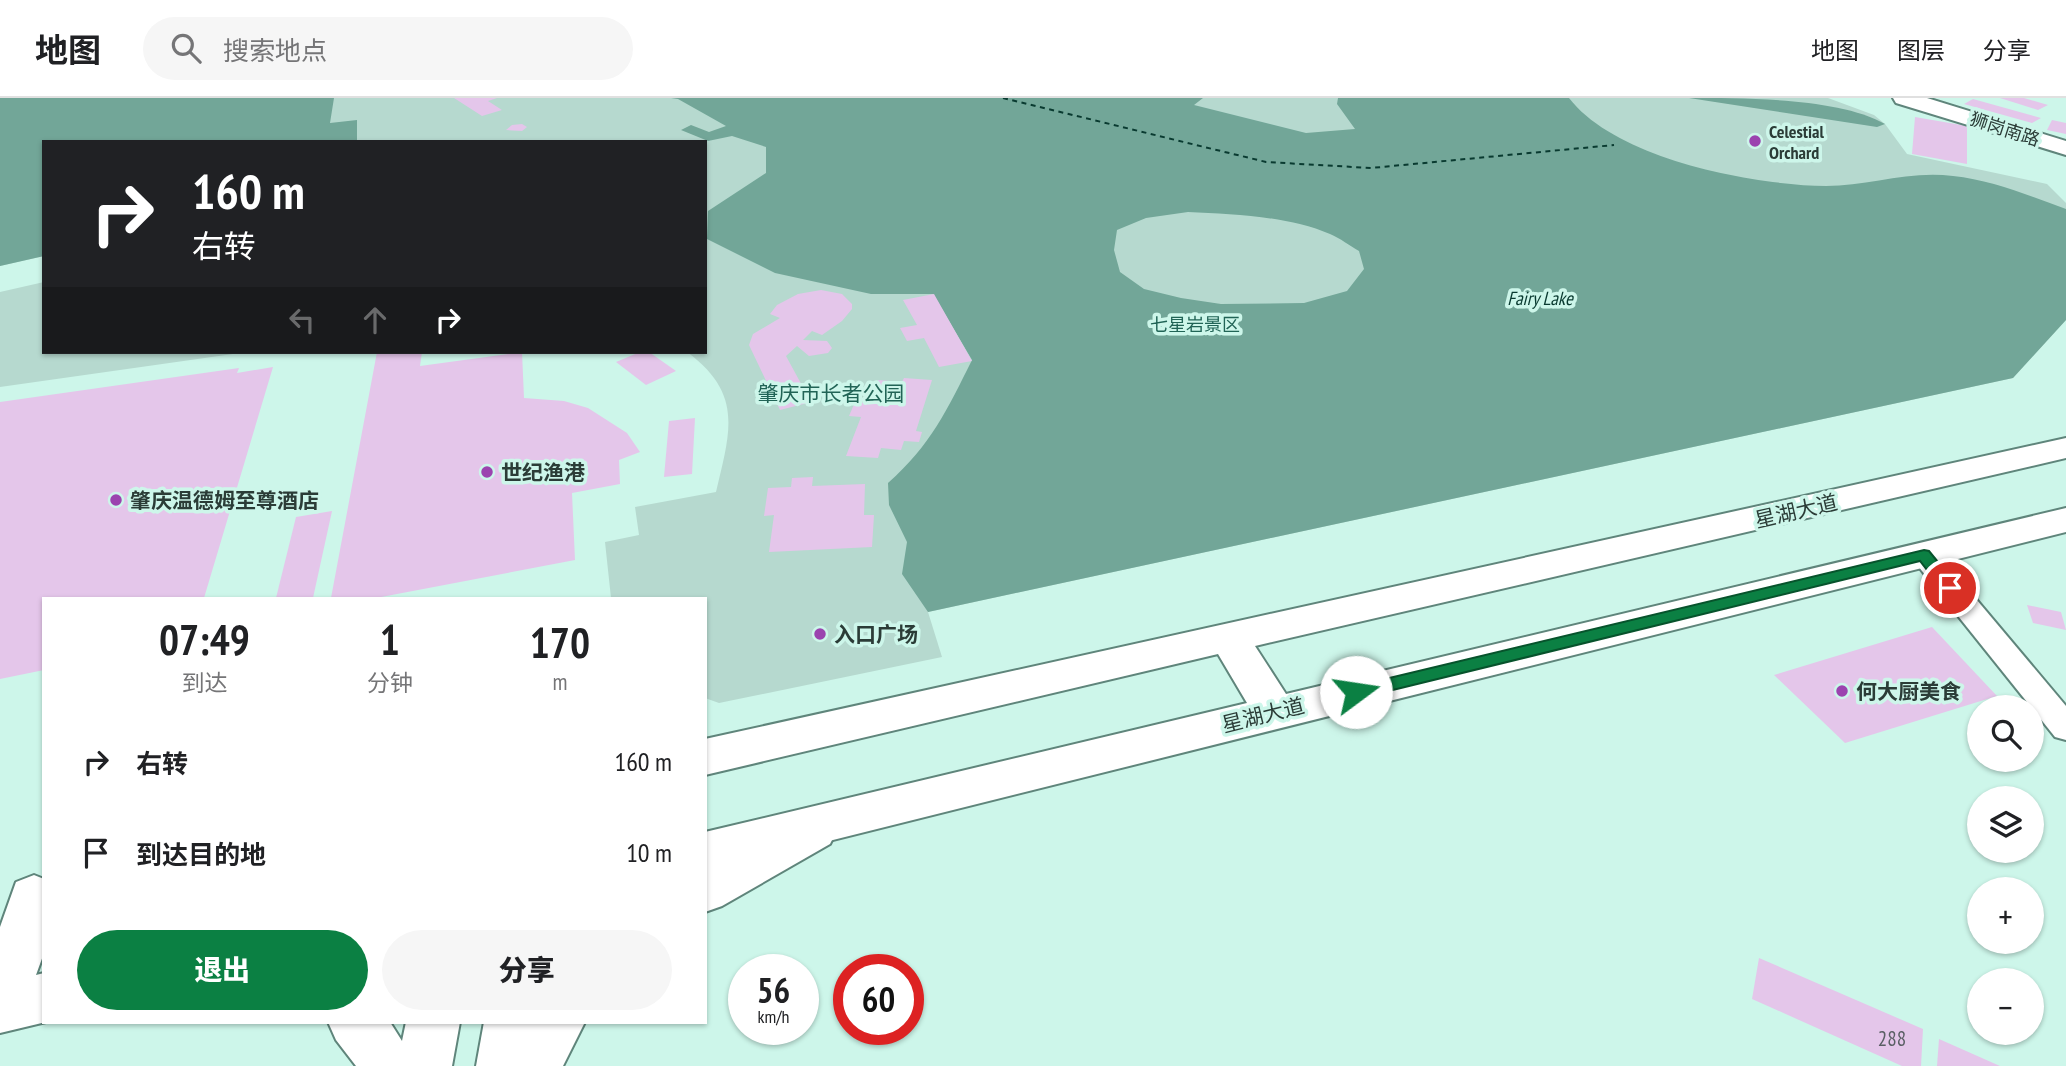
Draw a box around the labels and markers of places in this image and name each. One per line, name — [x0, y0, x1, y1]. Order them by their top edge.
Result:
place label: Celestial Orchard — [1769, 120, 1825, 164]
marker: Celestial Orchard — [1747, 133, 1763, 149]
place label: 世纪渔港 — [501, 459, 585, 486]
marker: 世纪渔港 — [479, 464, 495, 480]
place label: 肇庆温德姆至尊酒店 — [130, 487, 319, 514]
marker: 肇庆温德姆至尊酒店 — [108, 492, 124, 508]
pin — [1920, 558, 1980, 618]
place label: 入口广场 — [834, 621, 918, 648]
marker: 入口广场 — [812, 626, 828, 642]
place label: 何大厨美食 — [1856, 678, 1961, 705]
marker: 何大厨美食 — [1834, 683, 1850, 699]

